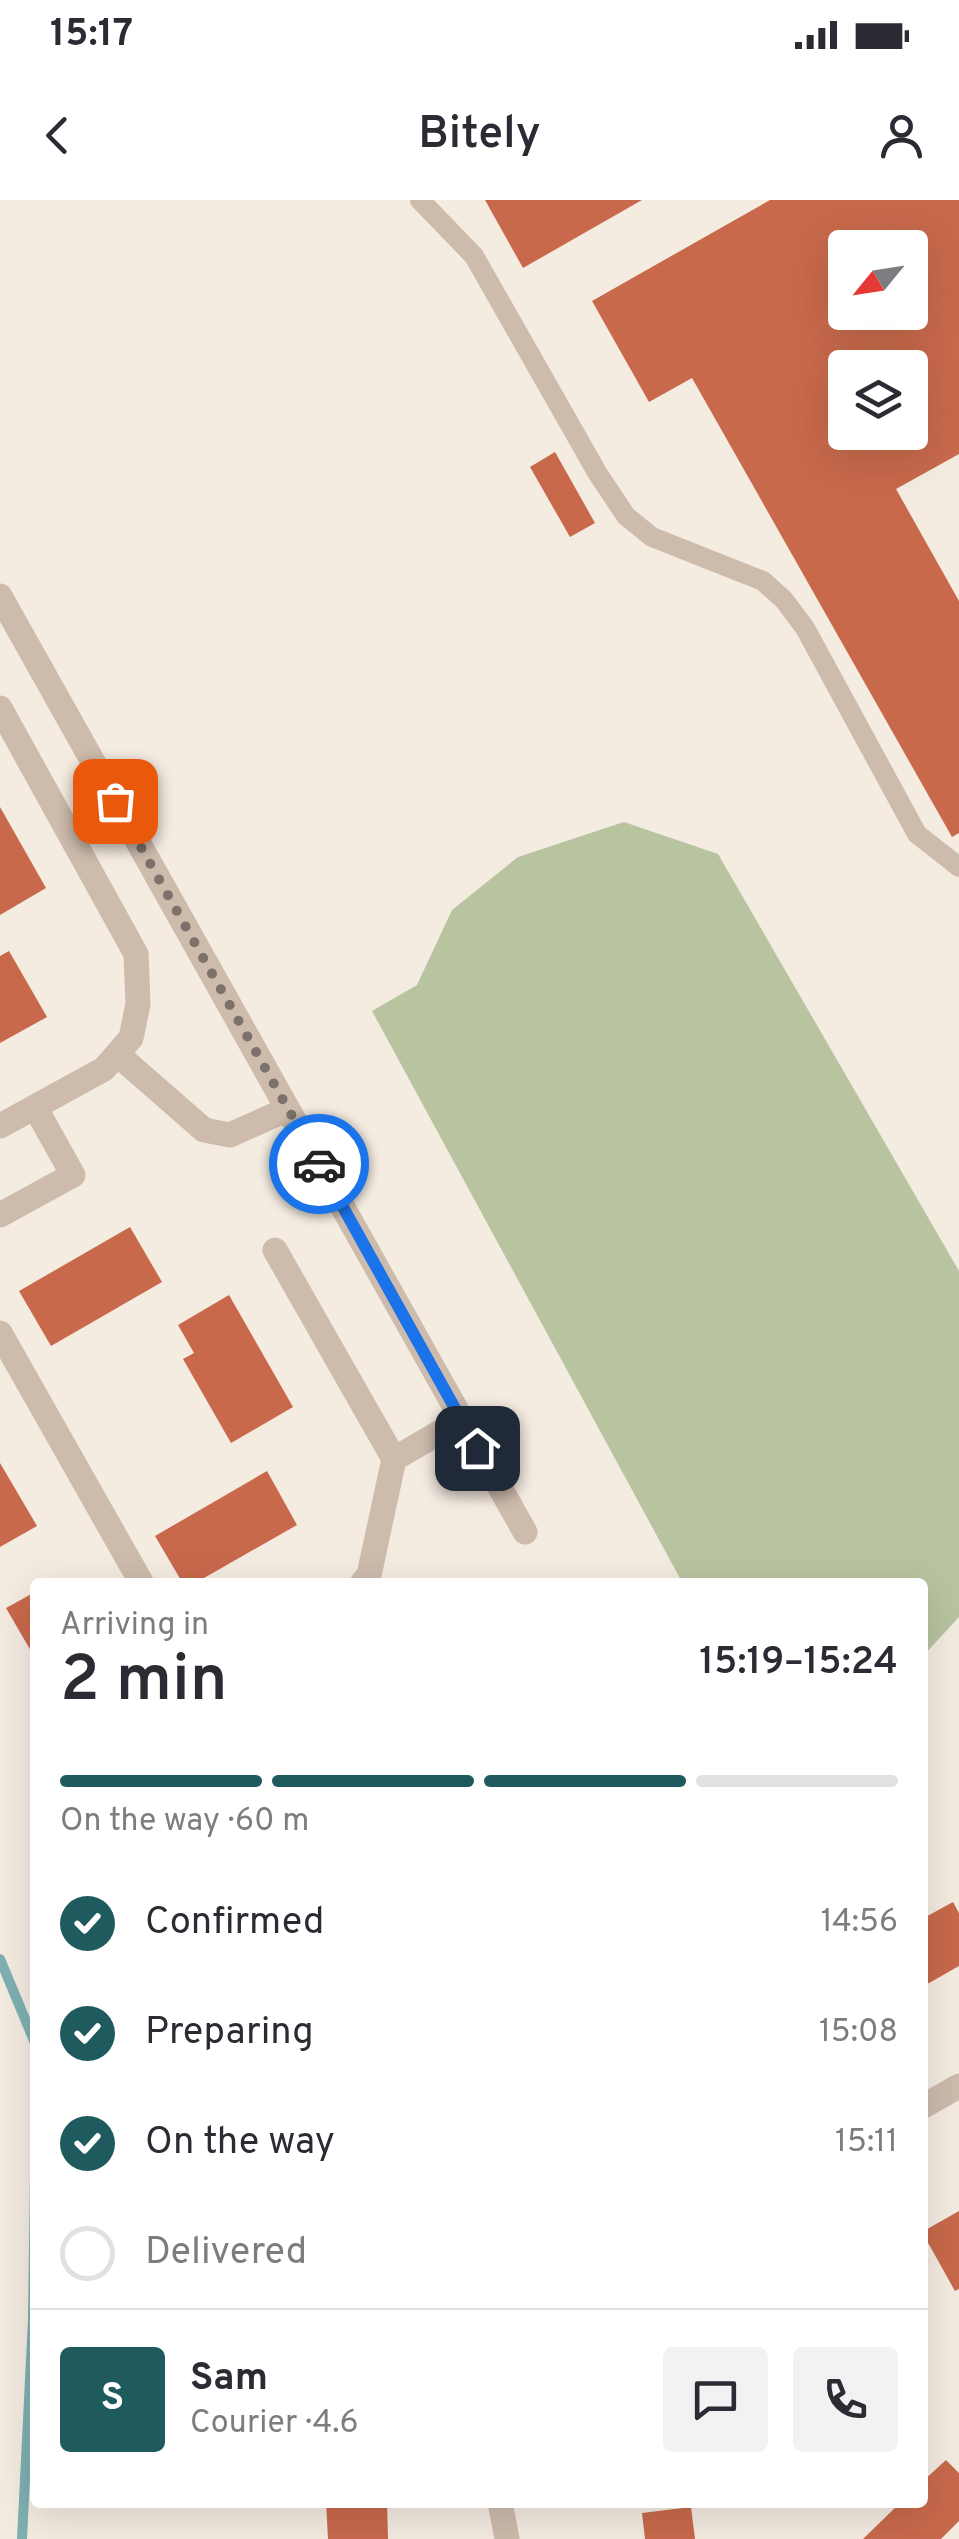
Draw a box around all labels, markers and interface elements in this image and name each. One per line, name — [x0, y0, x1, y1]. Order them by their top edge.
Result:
text: 15:17 — [50, 11, 133, 60]
text: Bitely — [418, 107, 541, 164]
icon: back — [30, 108, 85, 163]
icon: person — [874, 108, 929, 163]
north arrow — [828, 230, 928, 330]
map controls — [828, 230, 928, 450]
button: layers — [828, 350, 928, 450]
pin — [73, 759, 158, 844]
icon: bag — [88, 774, 143, 829]
courier — [269, 1114, 369, 1214]
icon: car — [292, 1137, 347, 1192]
pin — [435, 1406, 520, 1491]
icon: home — [450, 1421, 505, 1476]
text: Arriving in — [60, 1606, 209, 1646]
text: 15:19–15:24 — [699, 1639, 898, 1688]
text: 2 min — [60, 1642, 228, 1724]
text: On the way · 60 m — [60, 1802, 309, 1842]
icon: check — [60, 1896, 115, 1951]
text: Confirmed — [145, 1899, 324, 1948]
text: 14:56 — [821, 1903, 898, 1943]
icon: check — [60, 2006, 115, 2061]
text: Preparing — [145, 2009, 314, 2058]
text: 15:08 — [819, 2013, 898, 2053]
icon: check — [60, 2116, 115, 2171]
text: On the way — [145, 2119, 335, 2168]
text: 15:11 — [835, 2123, 898, 2163]
text: Delivered — [145, 2229, 307, 2278]
button: chat — [663, 2347, 768, 2452]
button: phone — [793, 2347, 898, 2452]
text: Sam — [190, 2355, 268, 2404]
text: S — [101, 2375, 124, 2424]
text: Courier · 4.6 — [190, 2404, 359, 2444]

